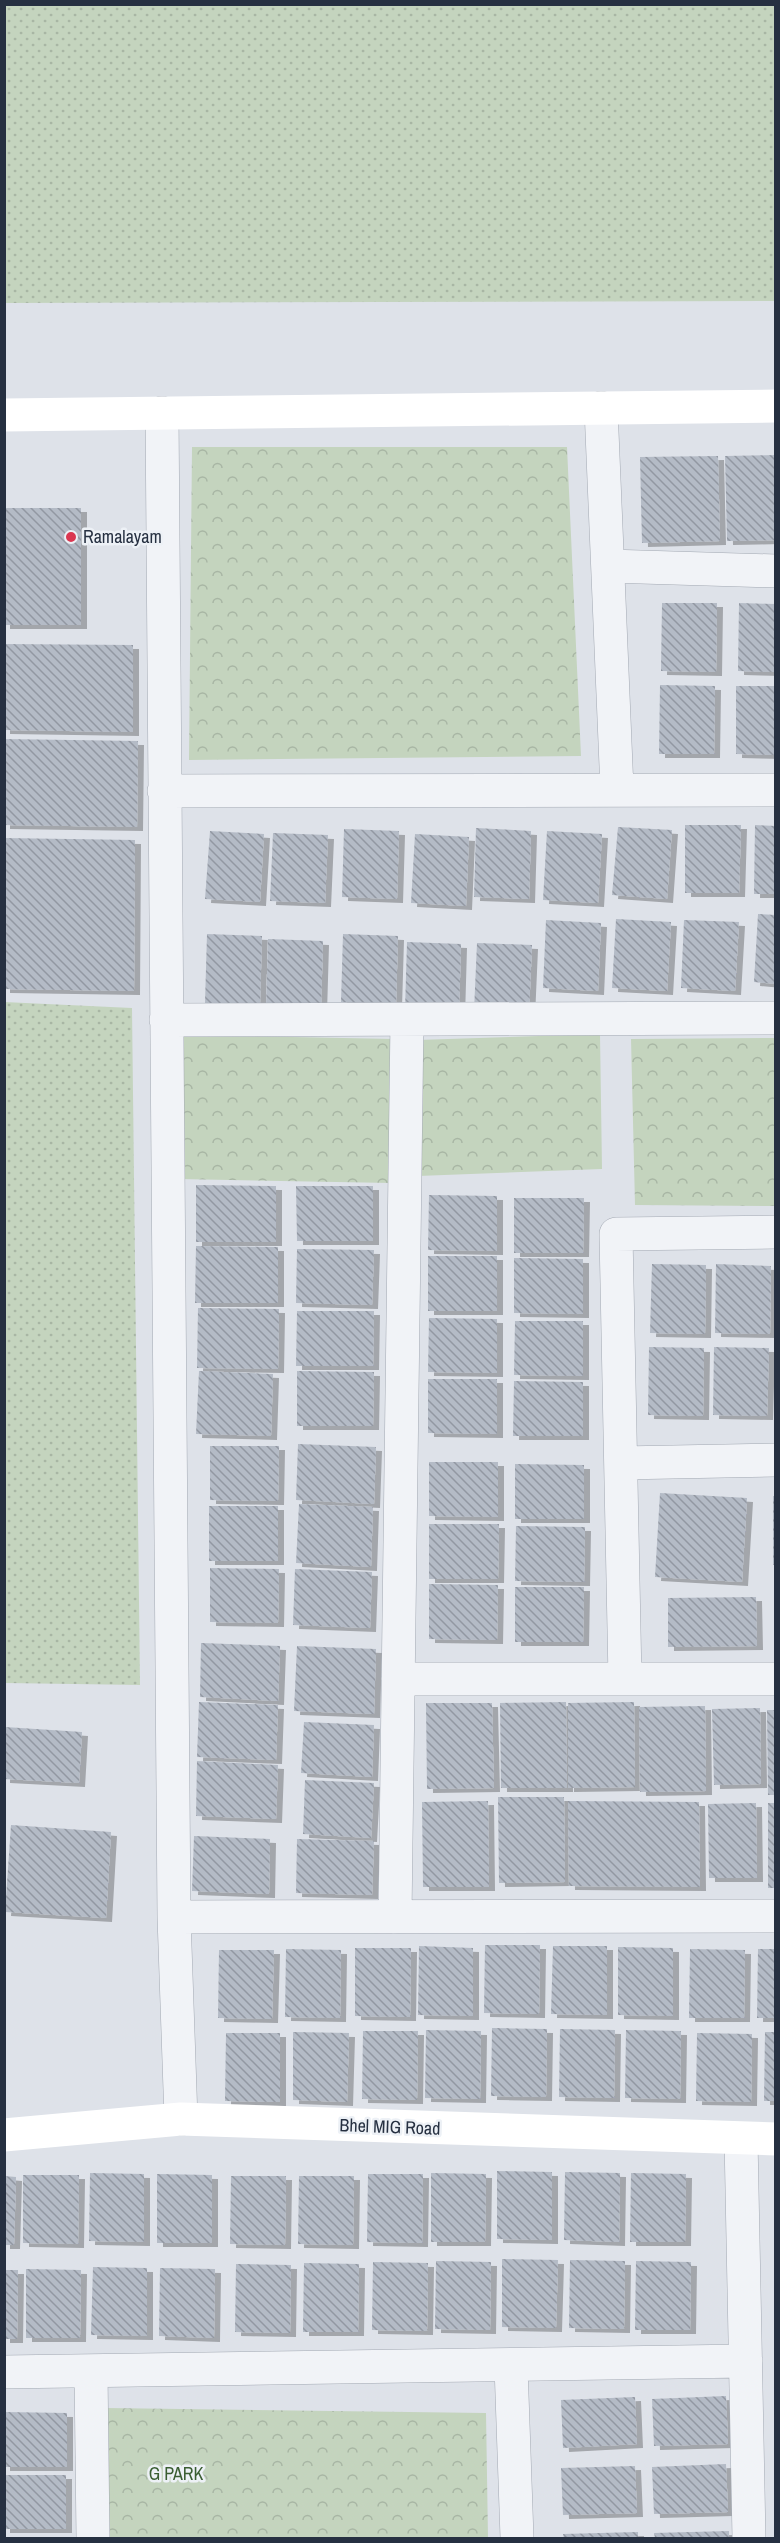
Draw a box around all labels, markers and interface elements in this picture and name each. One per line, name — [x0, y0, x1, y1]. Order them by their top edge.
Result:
place label: Ramalayam — [83, 524, 162, 549]
marker: Ramalayam — [64, 530, 78, 544]
street label: Bhel MIG Road — [339, 2112, 441, 2141]
park label: G PARK — [149, 2461, 204, 2486]

